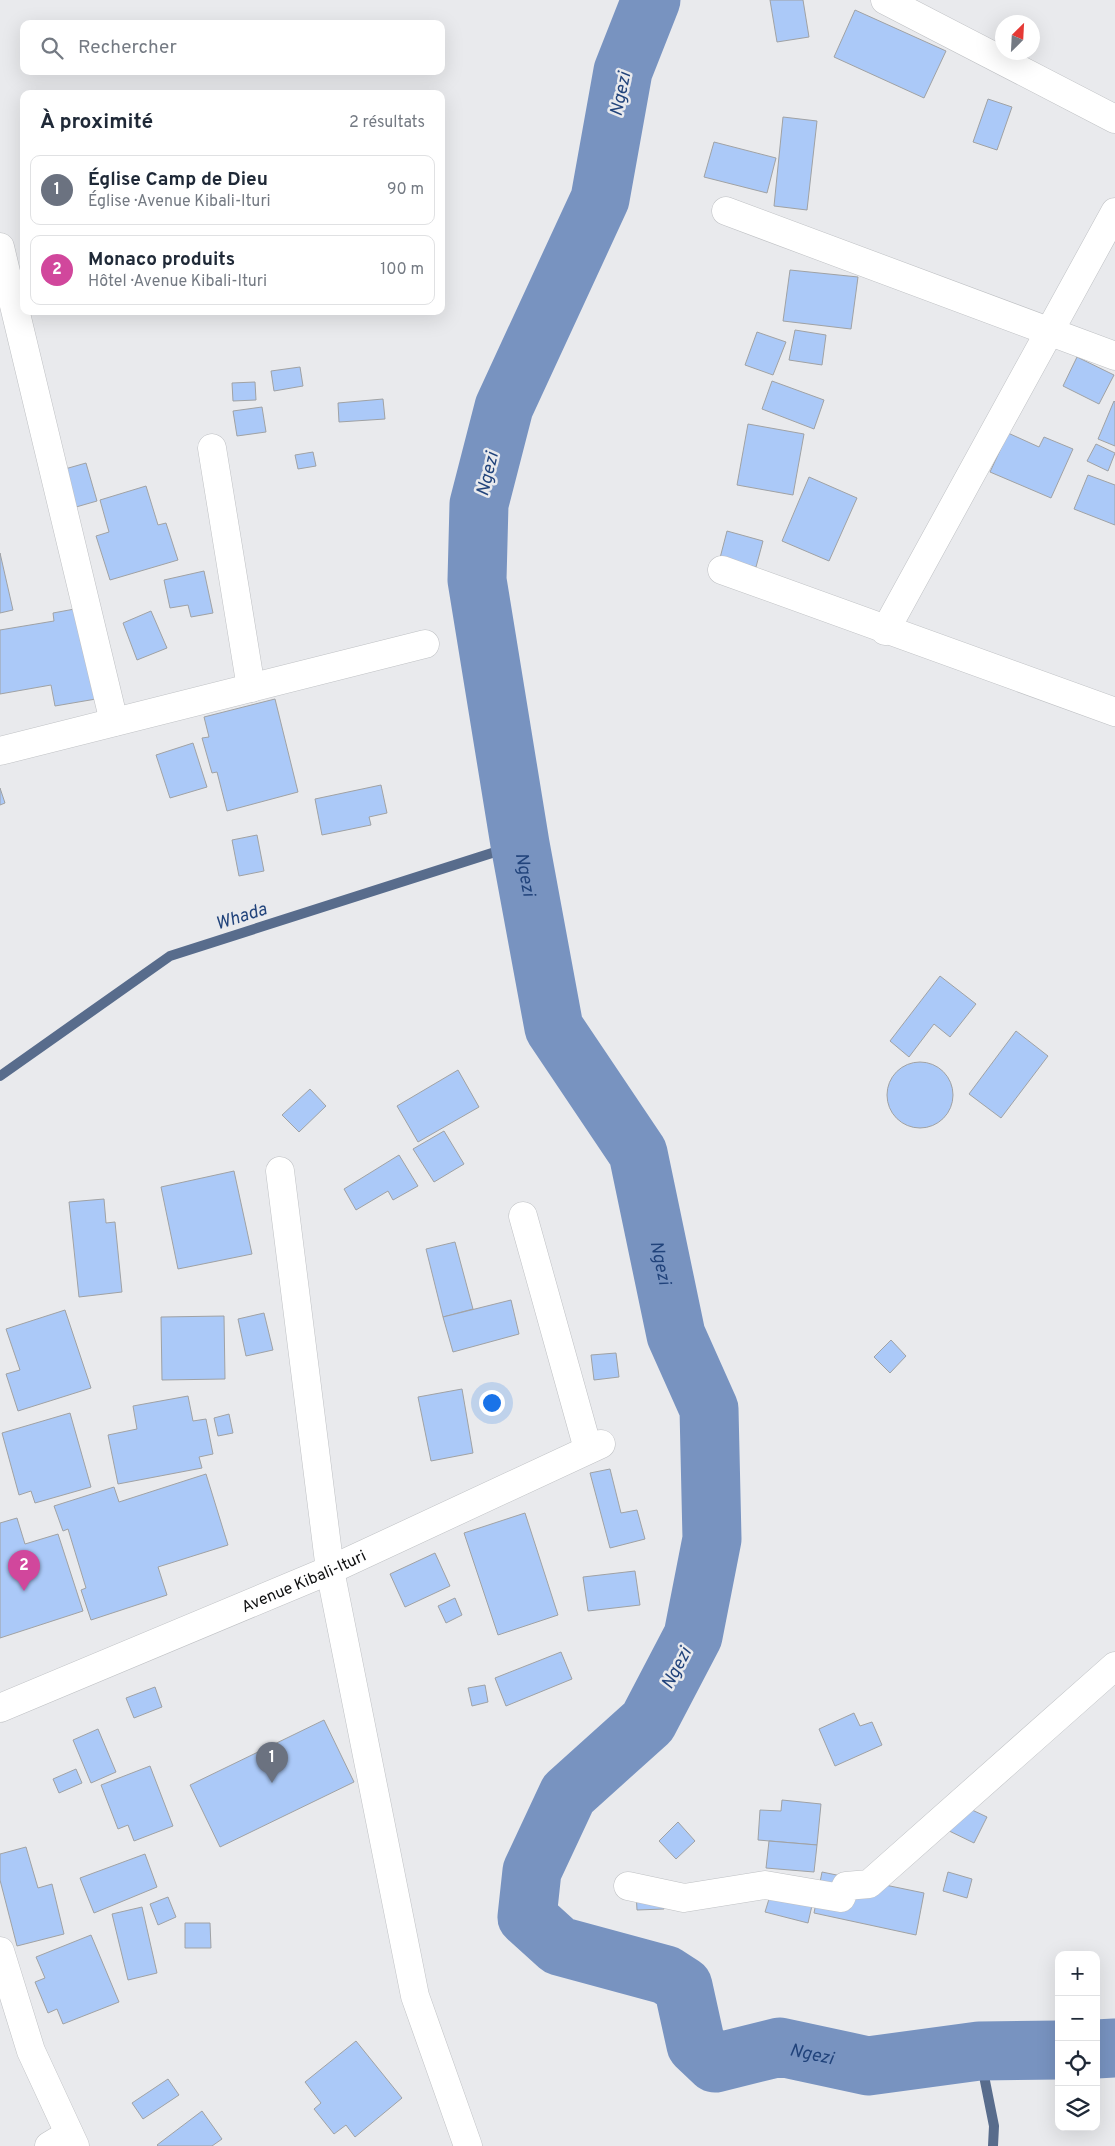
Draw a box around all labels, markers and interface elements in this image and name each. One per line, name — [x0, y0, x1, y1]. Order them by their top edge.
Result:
north arrow — [995, 15, 1040, 60]
search box — [20, 20, 445, 75]
icon: search — [38, 34, 66, 62]
text: Rechercher — [78, 36, 177, 60]
water label: Ngezi — [606, 69, 638, 118]
text: À proximité — [40, 109, 153, 136]
text: 2 résultats — [349, 113, 425, 133]
text: Église Camp de Dieu — [88, 168, 268, 192]
text: 1 — [54, 180, 60, 200]
text: 90 m — [387, 180, 424, 200]
text: Église · Avenue Kibali-Ituri — [88, 192, 271, 212]
text: Monaco produits — [88, 248, 235, 272]
text: 2 — [52, 260, 62, 280]
text: 100 m — [380, 260, 424, 280]
text: Hôtel · Avenue Kibali-Ituri — [88, 272, 267, 292]
water label: Ngezi — [472, 449, 505, 499]
water label: Ngezi — [509, 851, 540, 900]
water label: Whada — [213, 898, 271, 936]
water label: Ngezi — [644, 1239, 676, 1289]
your location — [479, 1390, 505, 1416]
street label: Avenue Kibali-Ituri — [239, 1547, 370, 1618]
pin: 2 — [8, 1550, 40, 1591]
water label: Ngezi — [657, 1642, 699, 1694]
pin: 1 — [256, 1742, 288, 1783]
map controls — [1055, 1951, 1100, 2131]
button: + — [1055, 1951, 1100, 1996]
button: − — [1055, 1996, 1100, 2041]
water label: Ngezi — [787, 2039, 837, 2072]
button: locate — [1055, 2041, 1100, 2086]
button: layers — [1055, 2086, 1100, 2131]

